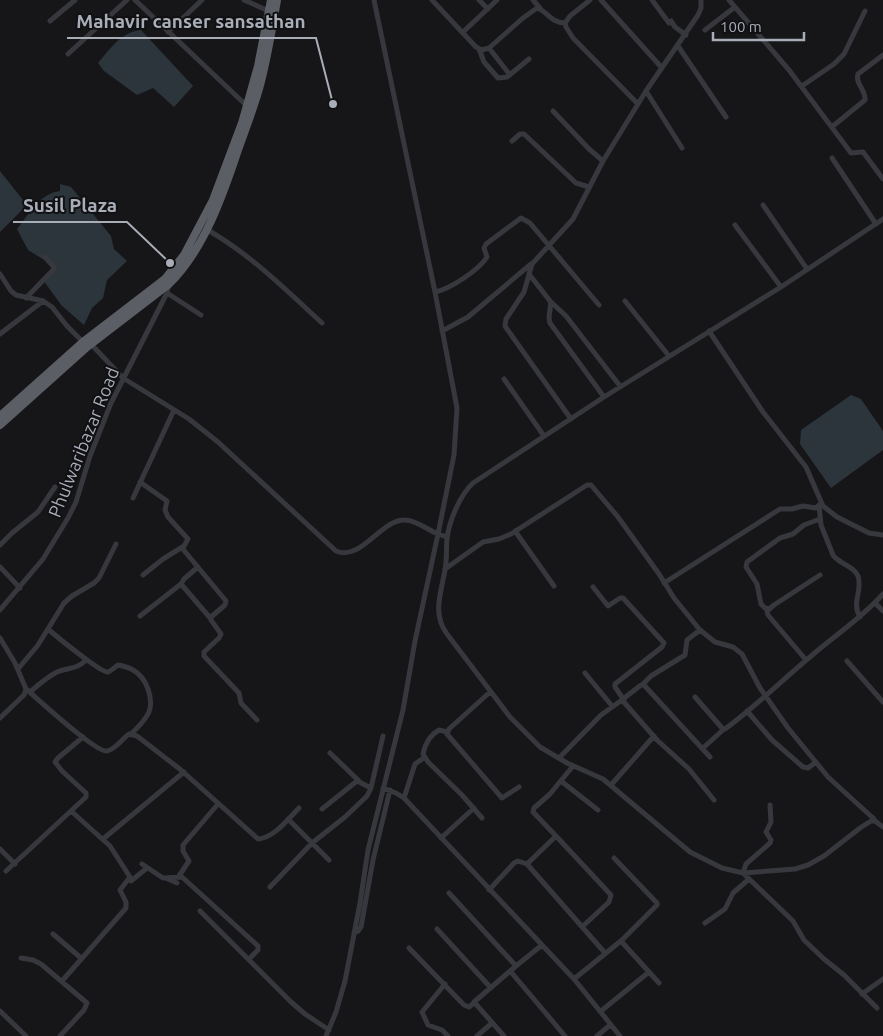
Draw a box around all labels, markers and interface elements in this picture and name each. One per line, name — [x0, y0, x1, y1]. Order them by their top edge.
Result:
callout: Mahavir canser sansathan — [67, 4, 316, 38]
text: Mahavir canser sansathan — [76, 10, 306, 32]
scale bar — [713, 10, 804, 42]
text: 100 m — [720, 18, 762, 35]
callout: Susil Plaza — [13, 188, 127, 222]
text: Susil Plaza — [23, 194, 117, 216]
street label: Phulwaribazar Road — [44, 364, 122, 520]

